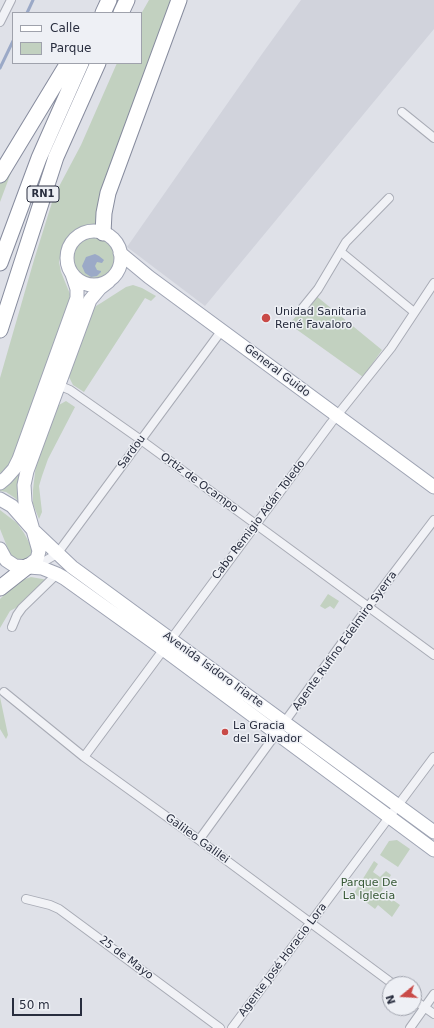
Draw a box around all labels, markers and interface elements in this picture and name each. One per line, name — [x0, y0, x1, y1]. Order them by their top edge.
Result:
legend — [12, 12, 142, 64]
text: Calle — [50, 21, 80, 35]
text: Parque — [50, 41, 91, 55]
road number: RN1 — [27, 186, 59, 202]
place label: Unidad Sanitaria René Favaloro — [275, 305, 366, 331]
marker: Unidad Sanitaria René Favaloro — [260, 312, 272, 324]
street label: General Guido — [241, 342, 313, 400]
street label: Sardou — [115, 432, 149, 472]
street label: Ortiz de Ocampo — [158, 450, 240, 516]
street label: Cabo Remigio Adán Toledo — [210, 458, 308, 582]
street label: Agente Rufino Edelmiro Syerra — [290, 569, 400, 713]
street label: Avenida Isidoro Iriarte — [160, 629, 266, 711]
place label: La Gracia del Salvador — [233, 719, 302, 745]
marker: La Gracia del Salvador — [220, 727, 230, 737]
street label: Galileo Galilei — [163, 811, 231, 867]
park label: Parque De La Iglecia — [341, 876, 397, 902]
street label: Agente José Horacio Lora — [236, 901, 330, 1019]
street label: 25 de Mayo — [96, 933, 156, 983]
north arrow — [382, 976, 422, 1016]
scale bar — [14, 990, 84, 1016]
text: N — [383, 993, 399, 1006]
text: 50 m — [19, 998, 50, 1012]

